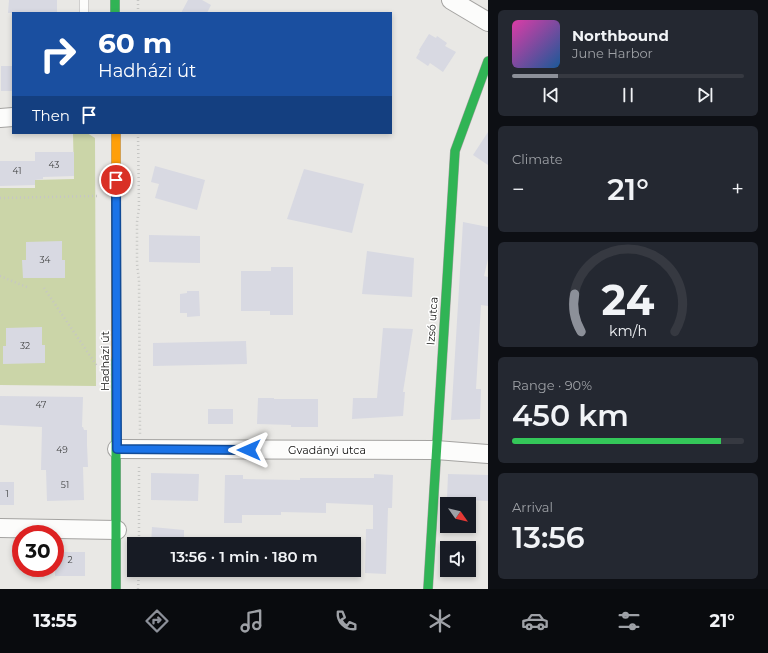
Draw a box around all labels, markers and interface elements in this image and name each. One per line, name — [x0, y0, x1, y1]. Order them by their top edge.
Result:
text: 60 m — [98, 26, 172, 60]
text: Northbound — [572, 26, 669, 45]
icon: right — [32, 28, 84, 80]
text: June Harbor — [572, 45, 653, 61]
text: Hadházi út — [98, 60, 196, 82]
icon: previous — [540, 84, 562, 106]
icon: pause — [617, 84, 639, 106]
icon: next — [694, 84, 716, 106]
icon: arrive — [78, 104, 100, 126]
text: Then — [32, 106, 70, 125]
text: Climate — [512, 151, 563, 167]
house number: 43 — [49, 159, 59, 170]
pin — [99, 163, 133, 197]
house number: 41 — [13, 165, 21, 176]
icon: arrive — [105, 169, 127, 191]
text: 21° — [607, 171, 649, 208]
text: − — [512, 176, 525, 203]
text: + — [731, 176, 744, 203]
house number: 34 — [39, 254, 51, 265]
text: 24 — [602, 275, 655, 325]
street label: Izsó utca — [423, 296, 441, 346]
text: km/h — [609, 322, 647, 340]
street label: Hadházi út — [98, 330, 112, 391]
house number: 32 — [20, 340, 30, 351]
text: Range · 90% — [512, 377, 592, 393]
text: 450 km — [512, 397, 629, 434]
house number: 47 — [36, 399, 46, 410]
position arrow — [228, 429, 270, 471]
street label: Gvadányi utca — [288, 443, 366, 457]
house number: 49 — [56, 444, 68, 455]
house number: 51 — [61, 479, 69, 490]
house number: 1 — [5, 488, 9, 499]
north arrow — [440, 497, 476, 533]
map controls — [440, 497, 476, 577]
text: Arrival — [512, 499, 553, 515]
text: 13:56 — [512, 519, 585, 556]
speed limit sign: 30 — [12, 525, 64, 577]
button: sound — [440, 541, 476, 577]
text: 13:56 · 1 min · 180 m — [170, 547, 318, 566]
house number: 2 — [67, 554, 73, 565]
icon: directions — [143, 607, 171, 635]
icon: music — [238, 607, 266, 635]
icon: phone — [332, 607, 360, 635]
icon: climate — [426, 607, 454, 635]
icon: car — [521, 607, 549, 635]
icon: filters — [615, 607, 643, 635]
text: 13:55 — [33, 610, 77, 632]
text: 21° — [710, 610, 735, 632]

